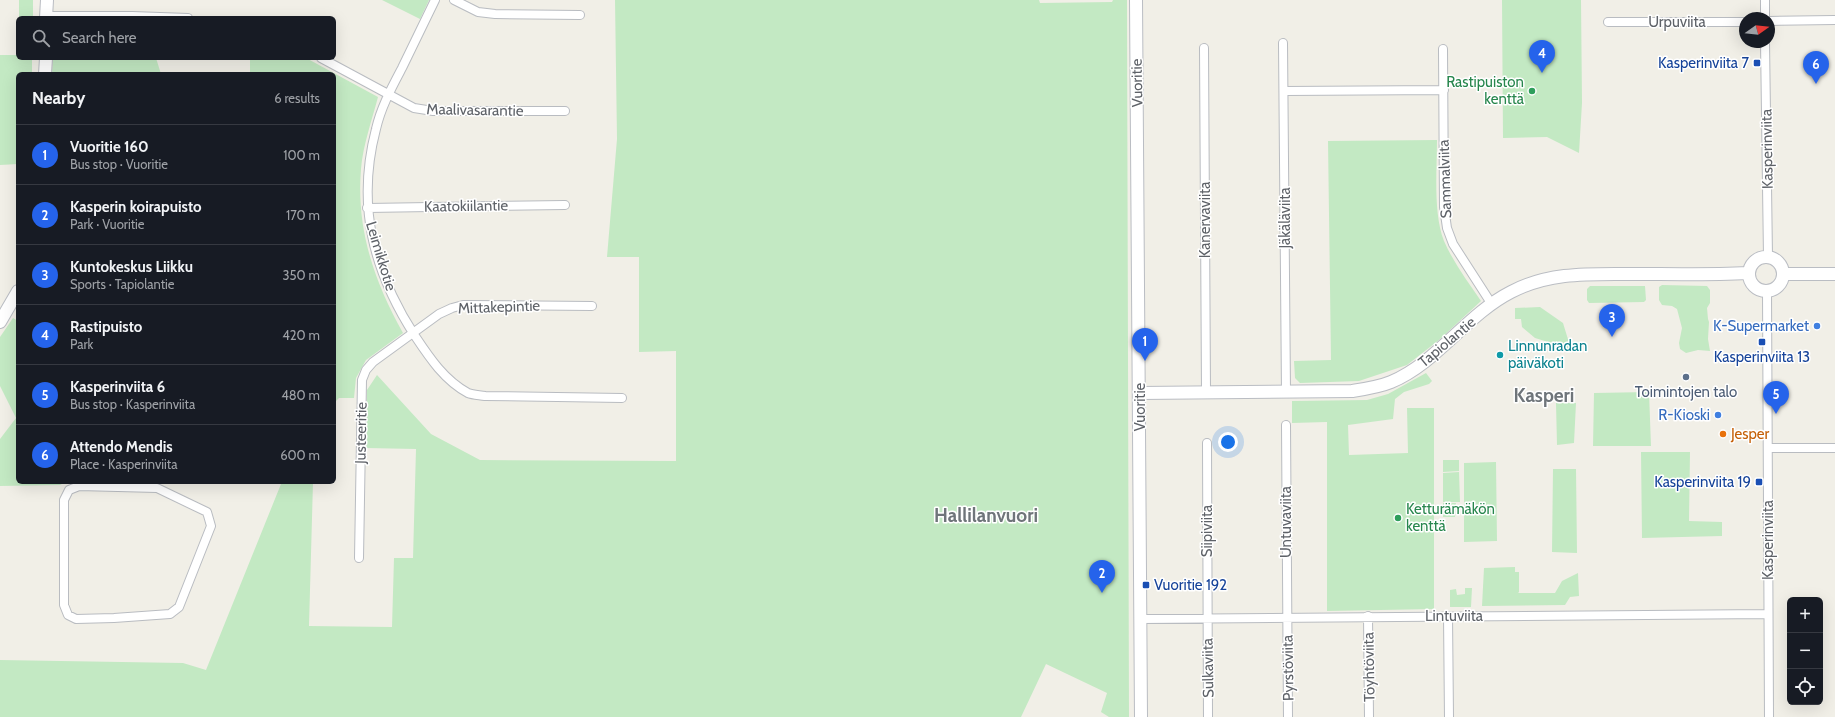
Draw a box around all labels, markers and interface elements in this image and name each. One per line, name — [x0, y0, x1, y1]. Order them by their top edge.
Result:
north arrow — [1739, 12, 1775, 48]
street label: Urpuviita — [1648, 13, 1707, 31]
search box — [16, 16, 336, 60]
icon: search — [30, 27, 52, 49]
text: Search here — [62, 29, 137, 47]
pin: 4 — [1529, 40, 1555, 73]
pin: 6 — [1803, 51, 1829, 84]
place label: Kasperinviita 7 — [1658, 54, 1749, 72]
street label: Vuoritie — [1128, 58, 1146, 107]
marker: Kasperinviita 7 — [1752, 58, 1762, 68]
place label: Rastipuiston kenttä — [1446, 73, 1525, 108]
marker: Rastipuiston kenttä — [1527, 86, 1537, 96]
text: Nearby — [32, 88, 85, 108]
text: 6 results — [274, 90, 320, 106]
street label: Maalivasarantie — [426, 100, 524, 120]
street label: Kasperinviita — [1757, 108, 1777, 189]
text: Vuoritie 160 — [70, 138, 149, 156]
street label: Sammalviita — [1435, 138, 1455, 219]
text: 1 — [43, 147, 47, 163]
text: 100 m — [283, 147, 320, 163]
text: Bus stop · Vuoritie — [70, 156, 168, 172]
street label: Kanervaviita — [1196, 181, 1214, 258]
street label: Jäkäläviita — [1276, 187, 1294, 250]
street label: Kaatokiilantie — [424, 196, 508, 216]
text: Kasperin koirapuisto — [70, 198, 202, 216]
text: 2 — [42, 207, 48, 223]
text: 170 m — [286, 207, 320, 223]
text: Park · Vuoritie — [70, 216, 144, 232]
street label: Leimikkotie — [362, 219, 400, 293]
text: Kuntokeskus Liikku — [70, 258, 193, 276]
text: 3 — [41, 267, 49, 283]
text: 350 m — [283, 267, 320, 283]
text: Sports · Tapiolantie — [70, 276, 175, 292]
street label: Mittakepintie — [458, 297, 541, 317]
pin: 3 — [1599, 304, 1625, 337]
street label: Tapiolantie — [1415, 313, 1479, 371]
place label: K-Supermarket — [1713, 317, 1809, 335]
text: Rastipuisto — [70, 318, 142, 336]
marker: K-Supermarket — [1812, 321, 1822, 331]
text: 4 — [41, 327, 49, 343]
text: 420 m — [282, 327, 320, 343]
pin: 1 — [1132, 328, 1158, 361]
text: Park — [70, 336, 93, 352]
place label: Linnunradan päiväkoti — [1508, 337, 1587, 372]
marker: Kasperinviita 13 — [1757, 337, 1767, 347]
place label: Kasperinviita 13 — [1714, 348, 1810, 366]
marker: Linnunradan päiväkoti — [1495, 350, 1505, 360]
marker: Toimintojen talo — [1681, 372, 1691, 382]
text: Kasperinviita 6 — [70, 378, 165, 396]
pin: 5 — [1763, 381, 1789, 414]
street label: Vuoritie — [1131, 382, 1149, 431]
place label: Toimintojen talo — [1635, 383, 1737, 401]
district label: Kasperi — [1514, 384, 1574, 407]
text: 5 — [42, 387, 48, 403]
text: 480 m — [281, 387, 320, 403]
text: Bus stop · Kasperinviita — [70, 396, 195, 412]
street label: Justeeritie — [351, 402, 371, 465]
place label: R-Kioski — [1658, 406, 1710, 424]
marker: R-Kioski — [1713, 410, 1723, 420]
place label: Jesper — [1730, 425, 1770, 443]
marker: Jesper — [1718, 429, 1728, 439]
your location — [1218, 432, 1238, 452]
text: Attendo Mendis — [70, 438, 173, 456]
text: 6 — [41, 447, 49, 463]
text: 600 m — [280, 447, 320, 463]
text: Place · Kasperinviita — [70, 456, 177, 472]
place label: Kasperinviita 19 — [1654, 473, 1751, 491]
marker: Kasperinviita 19 — [1754, 477, 1764, 487]
street label: Untuvaviita — [1277, 485, 1295, 558]
street label: Kasperinviita — [1759, 499, 1777, 580]
place label: Ketturämäkön kenttä — [1406, 500, 1495, 535]
district label: Hallilanvuori — [934, 504, 1038, 527]
street label: Siipiviita — [1198, 504, 1216, 557]
marker: Ketturämäkön kenttä — [1393, 513, 1403, 523]
pin: 2 — [1089, 560, 1115, 593]
place label: Vuoritie 192 — [1154, 576, 1227, 594]
marker: Vuoritie 192 — [1141, 580, 1151, 590]
map controls — [1787, 597, 1823, 705]
button: + — [1787, 597, 1823, 633]
street label: Lintuviita — [1425, 607, 1484, 625]
street label: Töyhtöviita — [1359, 631, 1379, 702]
button: − — [1787, 633, 1823, 669]
street label: Pyrstöviita — [1278, 634, 1298, 701]
street label: Sulkaviita — [1198, 637, 1218, 698]
button: locate — [1787, 669, 1823, 705]

